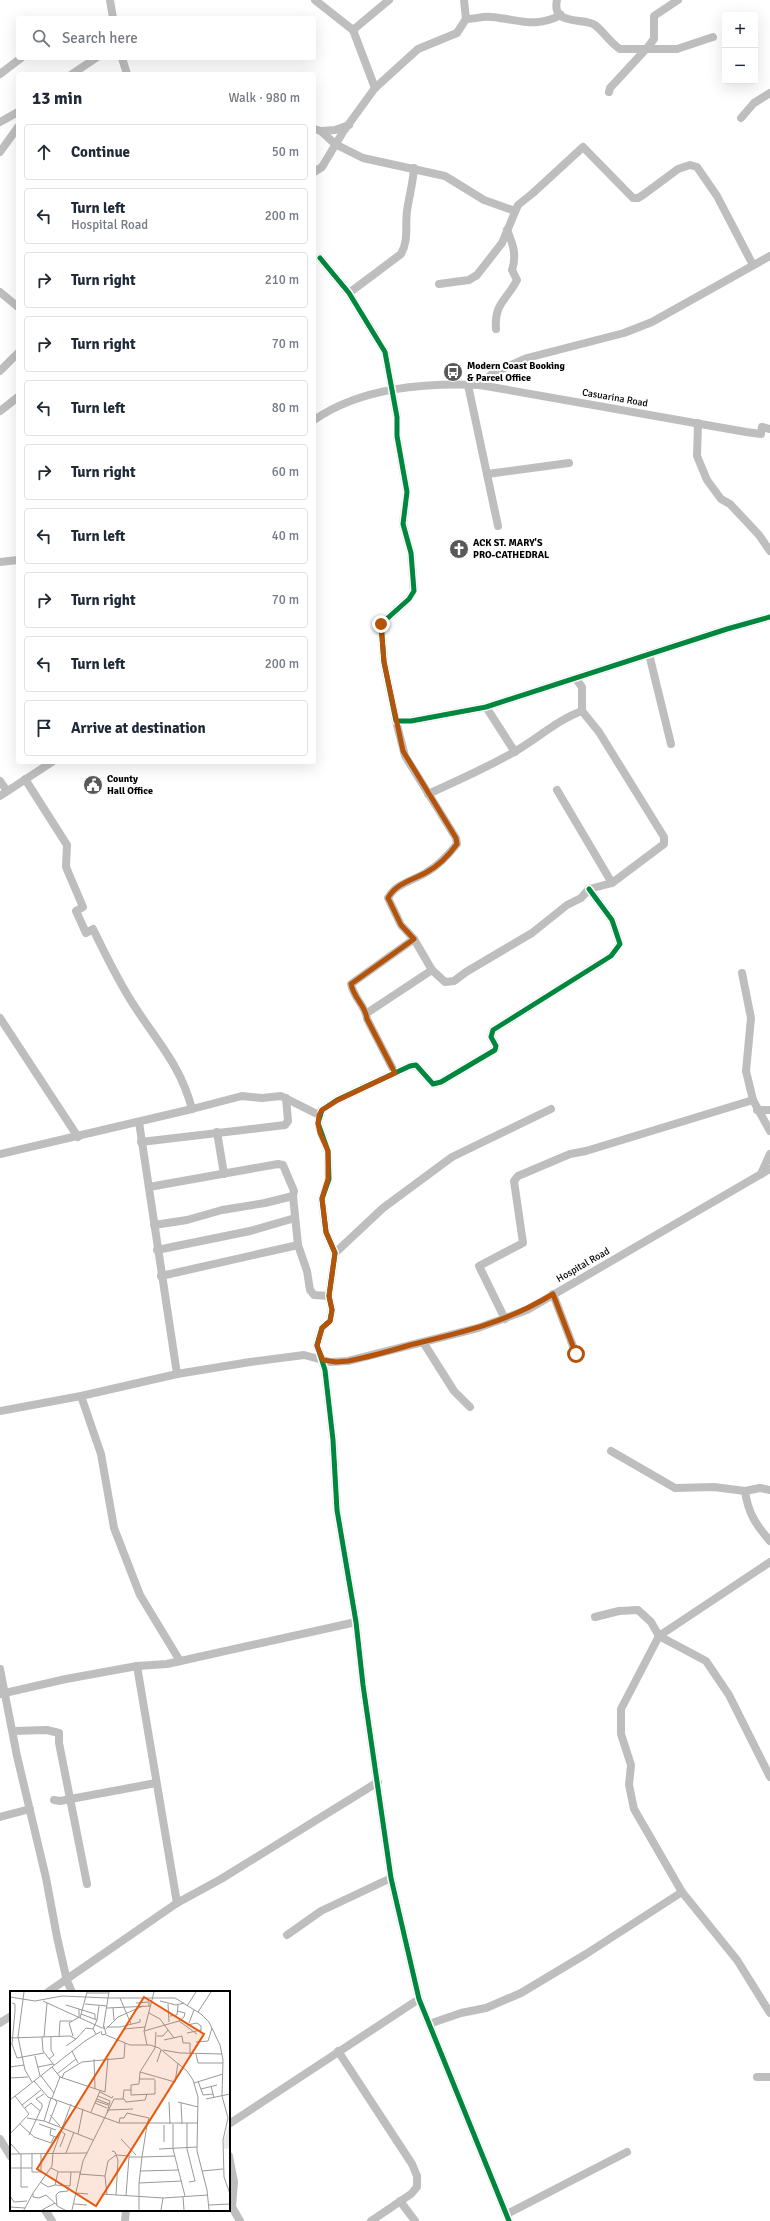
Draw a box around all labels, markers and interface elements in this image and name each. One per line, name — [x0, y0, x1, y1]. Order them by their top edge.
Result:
map controls — [722, 12, 758, 84]
button: + — [722, 12, 758, 48]
search box — [16, 16, 316, 60]
icon: search — [30, 27, 52, 49]
text: Search here — [62, 29, 138, 47]
button: − — [722, 48, 758, 84]
text: 13 min — [32, 88, 82, 109]
text: Walk · 980 m — [229, 90, 300, 106]
icon: ahead — [33, 141, 55, 163]
text: Continue — [71, 143, 130, 161]
text: 50 m — [272, 144, 299, 160]
text: Turn left — [71, 199, 125, 217]
icon: left — [33, 205, 55, 227]
text: 200 m — [265, 208, 299, 224]
text: Hospital Road — [71, 217, 148, 233]
icon: right — [33, 269, 55, 291]
text: Turn right — [71, 271, 136, 289]
text: 210 m — [265, 272, 299, 288]
icon: right — [33, 333, 55, 355]
text: Turn right — [71, 335, 136, 353]
text: 70 m — [272, 336, 299, 352]
place label: Modern Coast Booking & Parcel Office — [467, 360, 566, 384]
bus stop icon: Modern Coast Booking & Parcel Office — [442, 361, 464, 383]
street label: Casuarina Road — [581, 386, 649, 410]
icon: left — [33, 397, 55, 419]
text: Turn left — [71, 399, 125, 417]
text: 80 m — [272, 400, 299, 416]
icon: right — [33, 461, 55, 483]
text: Turn right — [71, 463, 136, 481]
text: 60 m — [272, 464, 299, 480]
icon: left — [33, 525, 55, 547]
text: Turn left — [71, 527, 125, 545]
text: 40 m — [272, 528, 299, 544]
place label: ACK ST. MARY'S PRO-CATHEDRAL — [473, 537, 550, 561]
church icon: ACK ST. MARY'S PRO-CATHEDRAL — [448, 538, 470, 560]
icon: right — [33, 589, 55, 611]
text: Turn right — [71, 591, 136, 609]
text: 70 m — [272, 592, 299, 608]
route end — [372, 615, 390, 633]
icon: left — [33, 653, 55, 675]
text: Turn left — [71, 655, 125, 673]
text: 200 m — [265, 656, 299, 672]
icon: arrive — [33, 717, 55, 739]
text: Arrive at destination — [71, 719, 206, 737]
place label: County Hall Office — [107, 773, 153, 797]
public building icon: County Hall Office — [82, 774, 104, 796]
street label: Hospital Road — [554, 1245, 612, 1285]
route start — [567, 1345, 585, 1363]
inset map — [10, 1991, 230, 2211]

